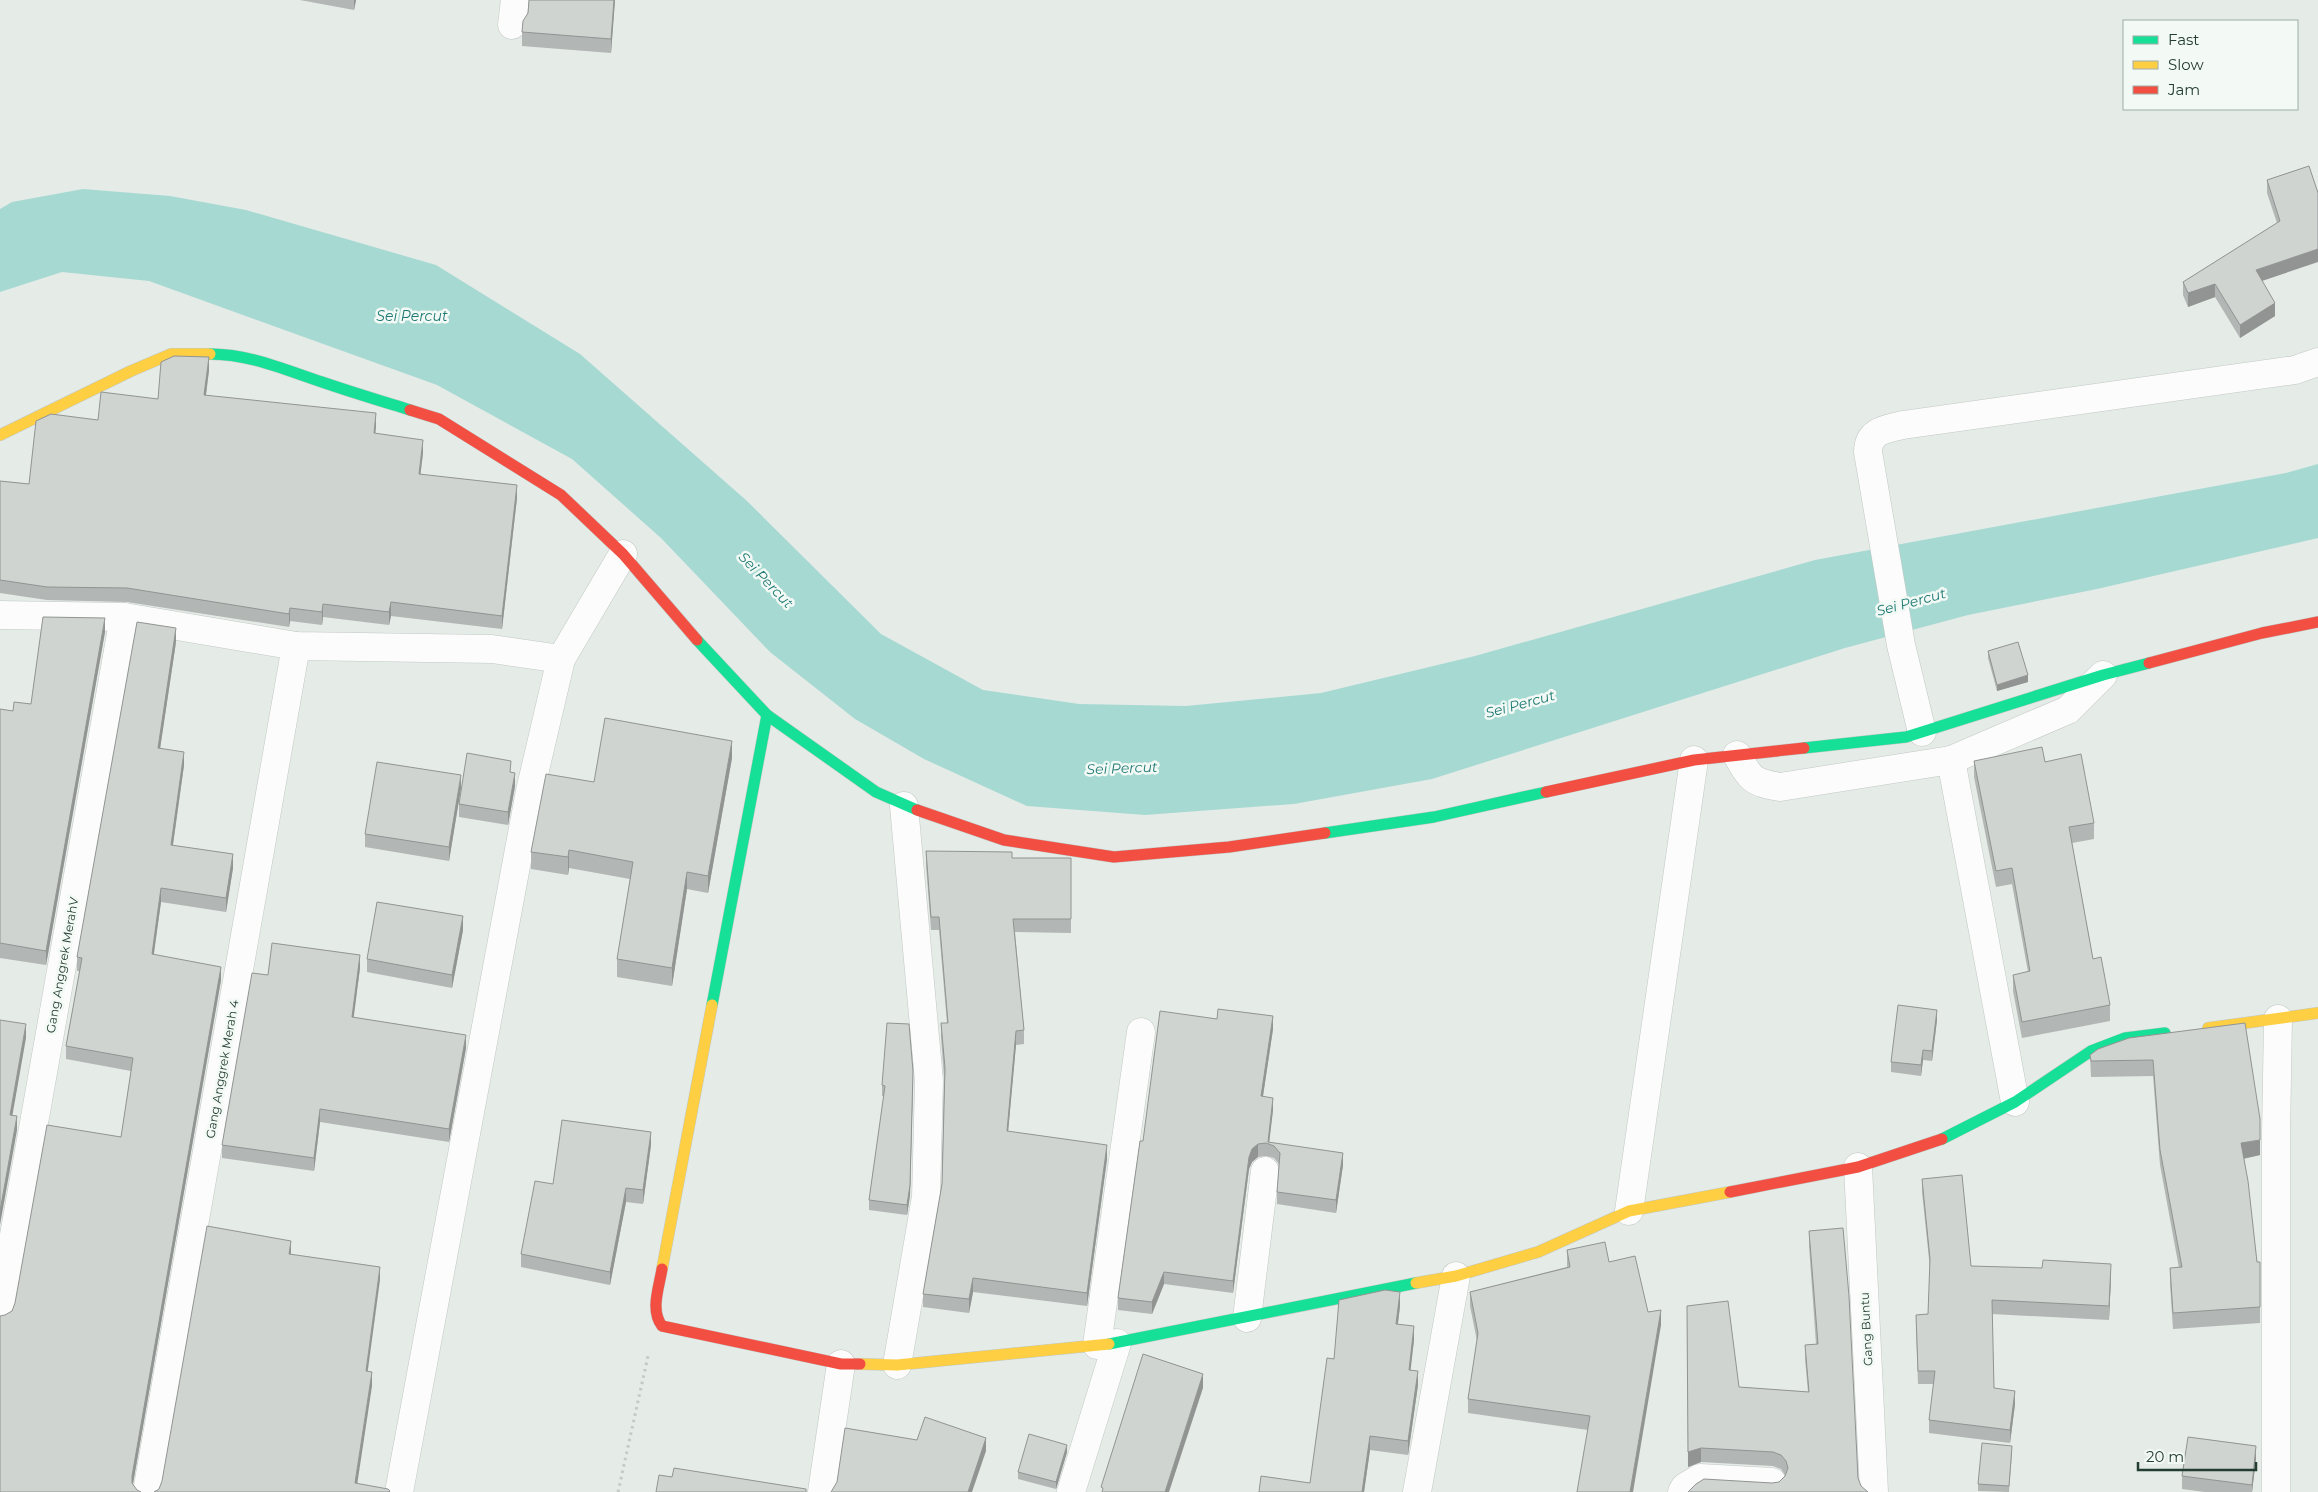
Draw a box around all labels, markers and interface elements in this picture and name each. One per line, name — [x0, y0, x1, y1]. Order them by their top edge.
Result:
legend — [2123, 20, 2298, 110]
text: Fast — [2168, 30, 2199, 49]
text: Slow — [2168, 55, 2204, 74]
text: Jam — [2167, 80, 2200, 99]
water label: Sei Percut — [376, 307, 448, 325]
water label: Sei Percut — [735, 548, 797, 612]
water label: Sei Percut — [1874, 584, 1948, 620]
water label: Sei Percut — [1483, 686, 1557, 722]
water label: Sei Percut — [1086, 758, 1158, 778]
street label: Gang Anggrek MerahV — [43, 895, 81, 1034]
street label: Gang Anggrek Merah 4 — [202, 998, 242, 1140]
street label: Gang Buntu — [1857, 1292, 1875, 1366]
scale bar — [2138, 1440, 2256, 1472]
text: 20 m — [2146, 1447, 2184, 1466]

